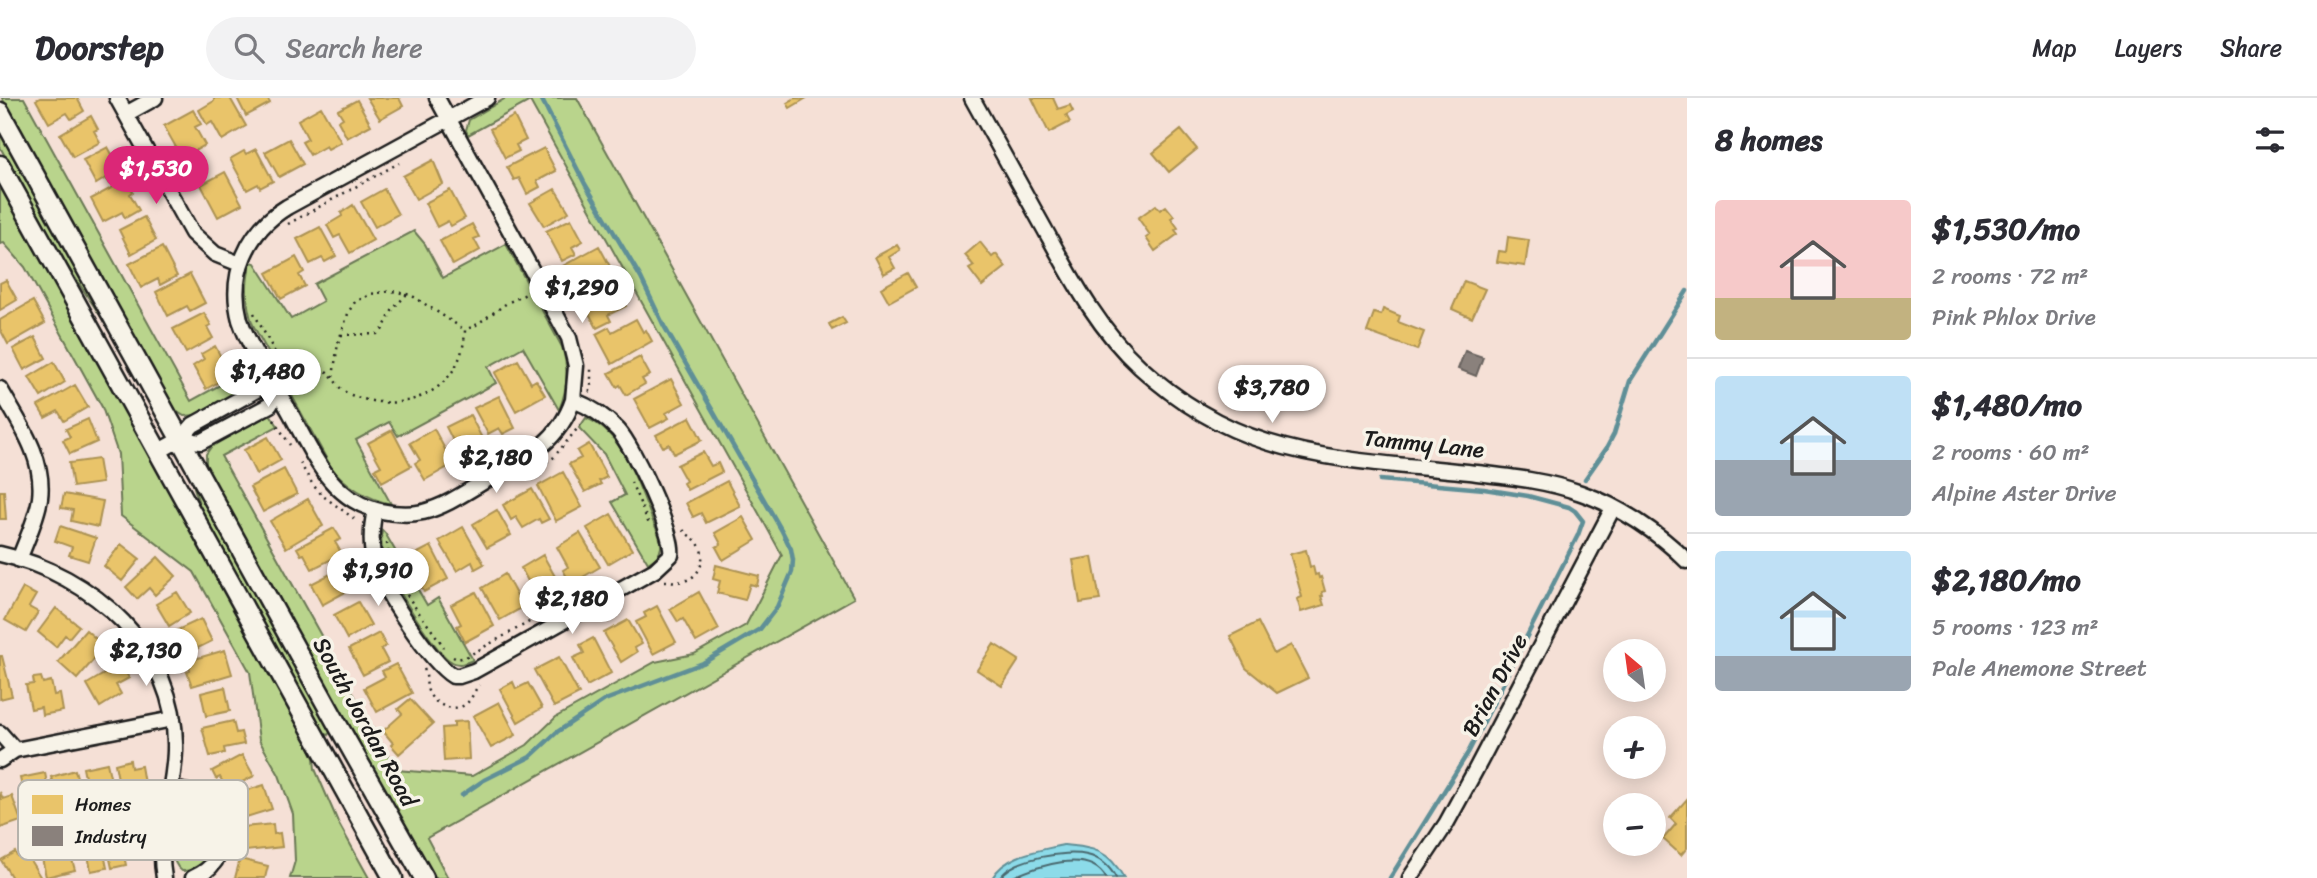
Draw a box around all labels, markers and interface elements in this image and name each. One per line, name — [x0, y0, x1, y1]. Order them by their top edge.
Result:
search box — [206, 17, 696, 80]
text: Doorstep — [35, 19, 164, 77]
text: Search here — [286, 25, 423, 71]
text: Map — [2032, 27, 2077, 69]
text: Layers — [2115, 27, 2182, 69]
text: Share — [2220, 27, 2282, 69]
icon: search — [230, 29, 268, 67]
text: 8 homes — [1715, 113, 1823, 167]
icon: filters — [2251, 121, 2289, 159]
pin: $1,530 — [99, 146, 213, 206]
text: $1,530 — [120, 148, 192, 189]
text: $1,530/mo — [1932, 202, 2080, 256]
icon: home — [1771, 228, 1855, 312]
text: 2 rooms · 72 m² — [1932, 256, 2088, 297]
pin: $1,290 — [525, 266, 639, 325]
text: $1,290 — [545, 267, 619, 308]
text: Pink Phlox Drive — [1932, 297, 2096, 338]
pin: $1,480 — [211, 350, 325, 409]
text: $1,480 — [231, 351, 305, 392]
pin: $3,780 — [1215, 366, 1329, 425]
text: $3,780 — [1234, 367, 1310, 408]
text: $1,480/mo — [1932, 378, 2082, 432]
icon: home — [1771, 404, 1855, 488]
street label: Tammy Lane — [1362, 417, 1486, 471]
text: 2 rooms · 60 m² — [1932, 432, 2090, 473]
pin: $2,180 — [439, 436, 553, 495]
text: $2,180 — [459, 437, 533, 478]
text: Alpine Aster Drive — [1932, 473, 2117, 514]
pin: $1,910 — [321, 548, 435, 608]
text: $1,910 — [343, 550, 413, 591]
text: $2,180/mo — [1932, 553, 2081, 607]
pin: $2,180 — [515, 576, 629, 636]
text: $2,180 — [535, 578, 609, 619]
icon: home — [1771, 579, 1855, 663]
text: 5 rooms · 123 m² — [1932, 607, 2099, 648]
street label: Brian Drive — [1451, 626, 1540, 744]
pin: $2,130 — [89, 628, 203, 688]
street label: South Jordan Road — [301, 629, 430, 816]
text: $2,130 — [110, 630, 182, 671]
north arrow — [1603, 639, 1666, 702]
map controls — [1603, 639, 1666, 856]
text: Pale Anemone Street — [1932, 648, 2147, 689]
button: + — [1603, 716, 1666, 779]
legend — [18, 780, 248, 860]
text: Homes — [75, 788, 131, 821]
button: − — [1603, 793, 1666, 856]
text: Industry — [74, 820, 147, 853]

